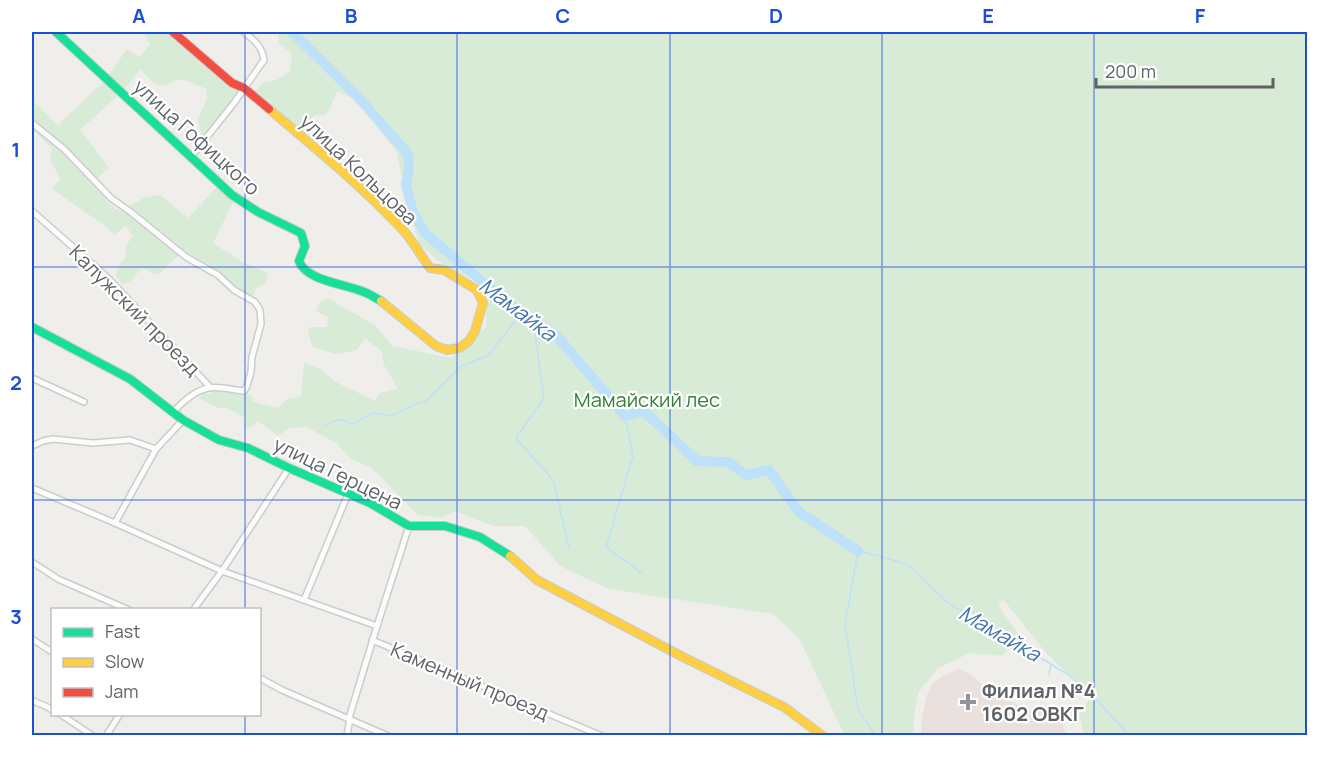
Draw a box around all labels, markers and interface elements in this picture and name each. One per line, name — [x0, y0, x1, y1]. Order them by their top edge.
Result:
text: A — [132, 2, 146, 29]
text: B — [345, 2, 358, 29]
text: C — [556, 2, 570, 29]
text: D — [769, 2, 783, 29]
text: E — [982, 2, 994, 29]
text: F — [1195, 2, 1206, 29]
scale bar — [1096, 51, 1273, 89]
text: 200 m — [1105, 59, 1156, 83]
street label: улица Гофицкого — [128, 73, 266, 201]
street label: улица Кольцова — [294, 108, 424, 230]
text: 1 — [12, 136, 20, 163]
street label: Калужский проезд — [64, 239, 206, 381]
water label: Мамайка — [474, 271, 563, 348]
text: 2 — [10, 369, 22, 396]
park label: Мамайский лес — [574, 386, 720, 413]
street label: улица Герцена — [269, 430, 407, 516]
water label: Мамайка — [954, 598, 1047, 668]
text: 3 — [10, 603, 22, 630]
legend — [51, 608, 261, 716]
text: Fast — [105, 619, 140, 643]
street label: Каменный проезд — [387, 635, 553, 727]
text: Slow — [105, 649, 145, 673]
place label: Филиал №4 1602 ОВКГ — [982, 677, 1096, 727]
text: Jam — [105, 679, 139, 703]
marker: Филиал №4 1602 ОВКГ — [959, 693, 977, 711]

